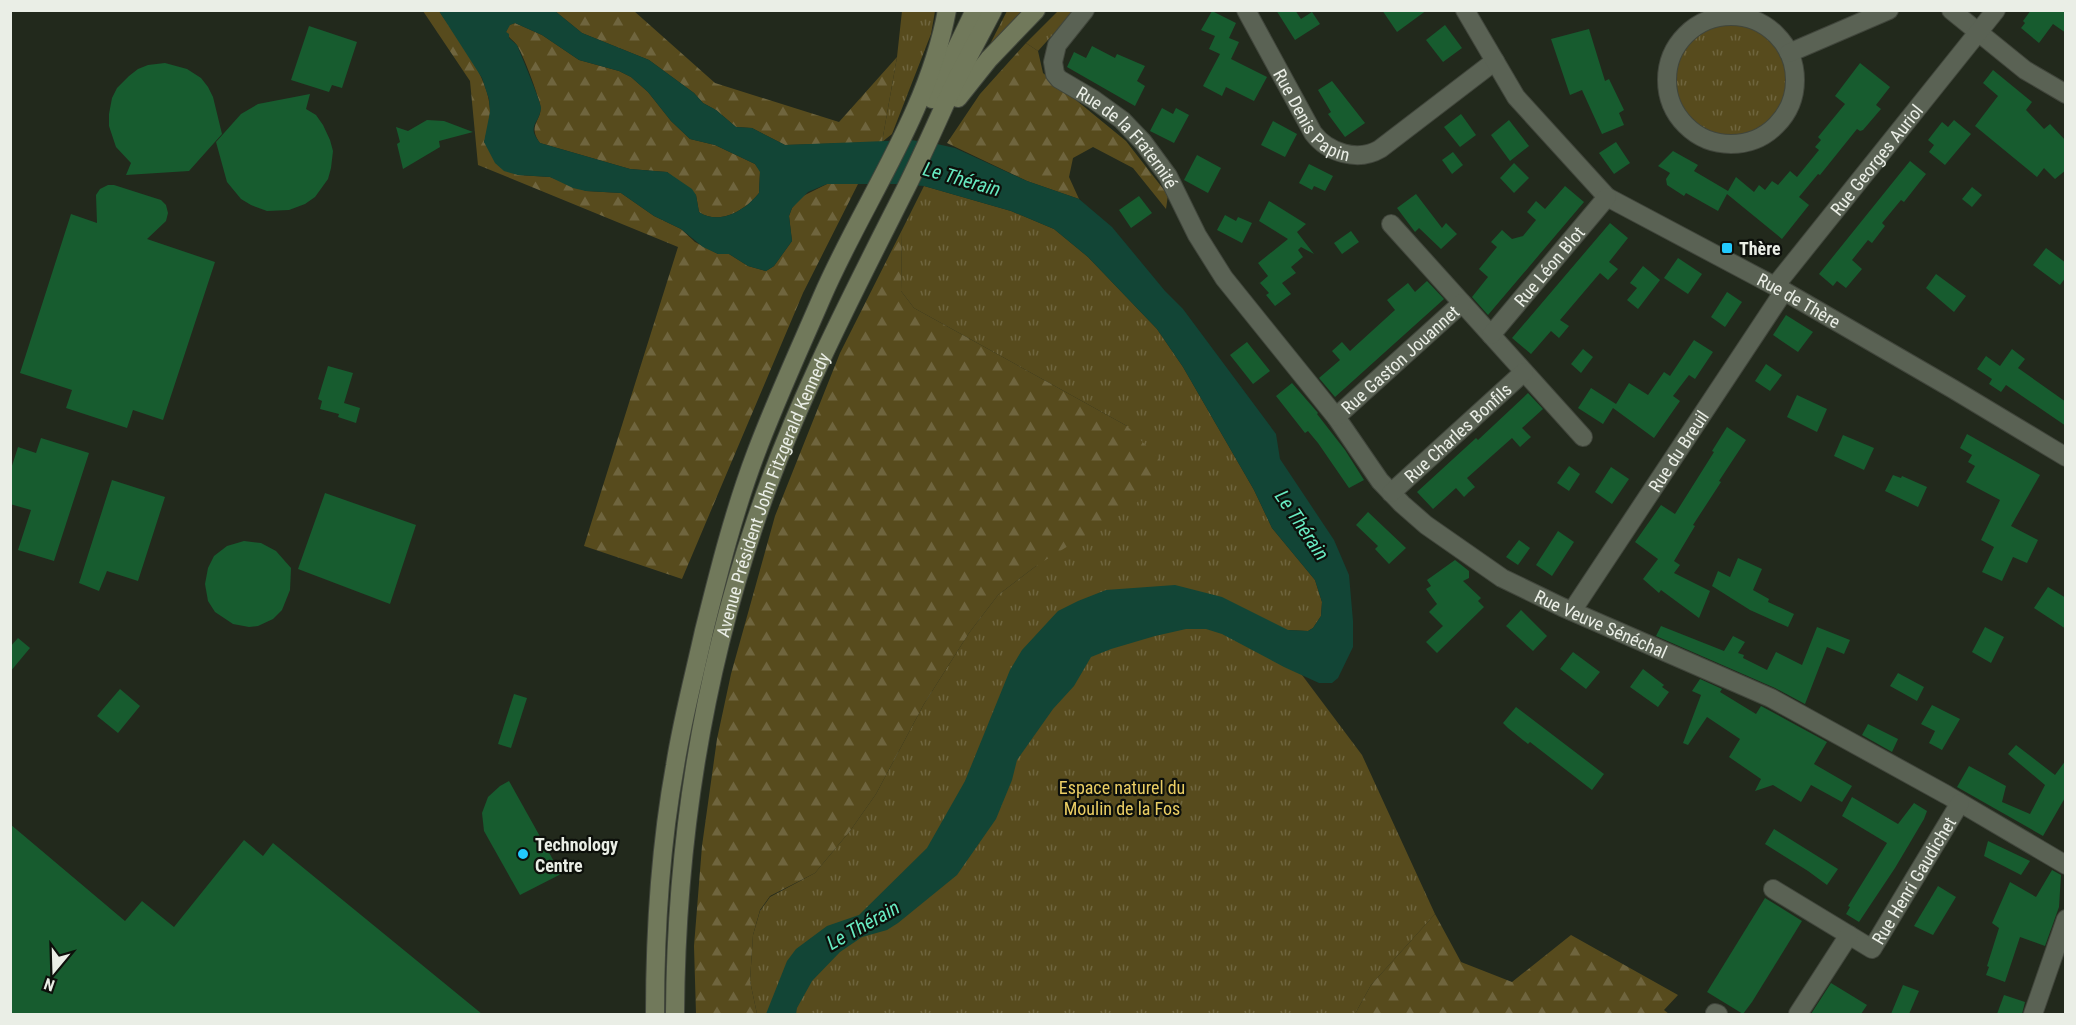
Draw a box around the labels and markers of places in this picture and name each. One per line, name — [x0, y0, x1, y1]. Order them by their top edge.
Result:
place label: Thère — [1739, 238, 1781, 259]
marker: Thère — [1720, 241, 1734, 255]
place label: Technology Centre — [535, 834, 618, 876]
marker: Technology Centre — [516, 847, 530, 861]

